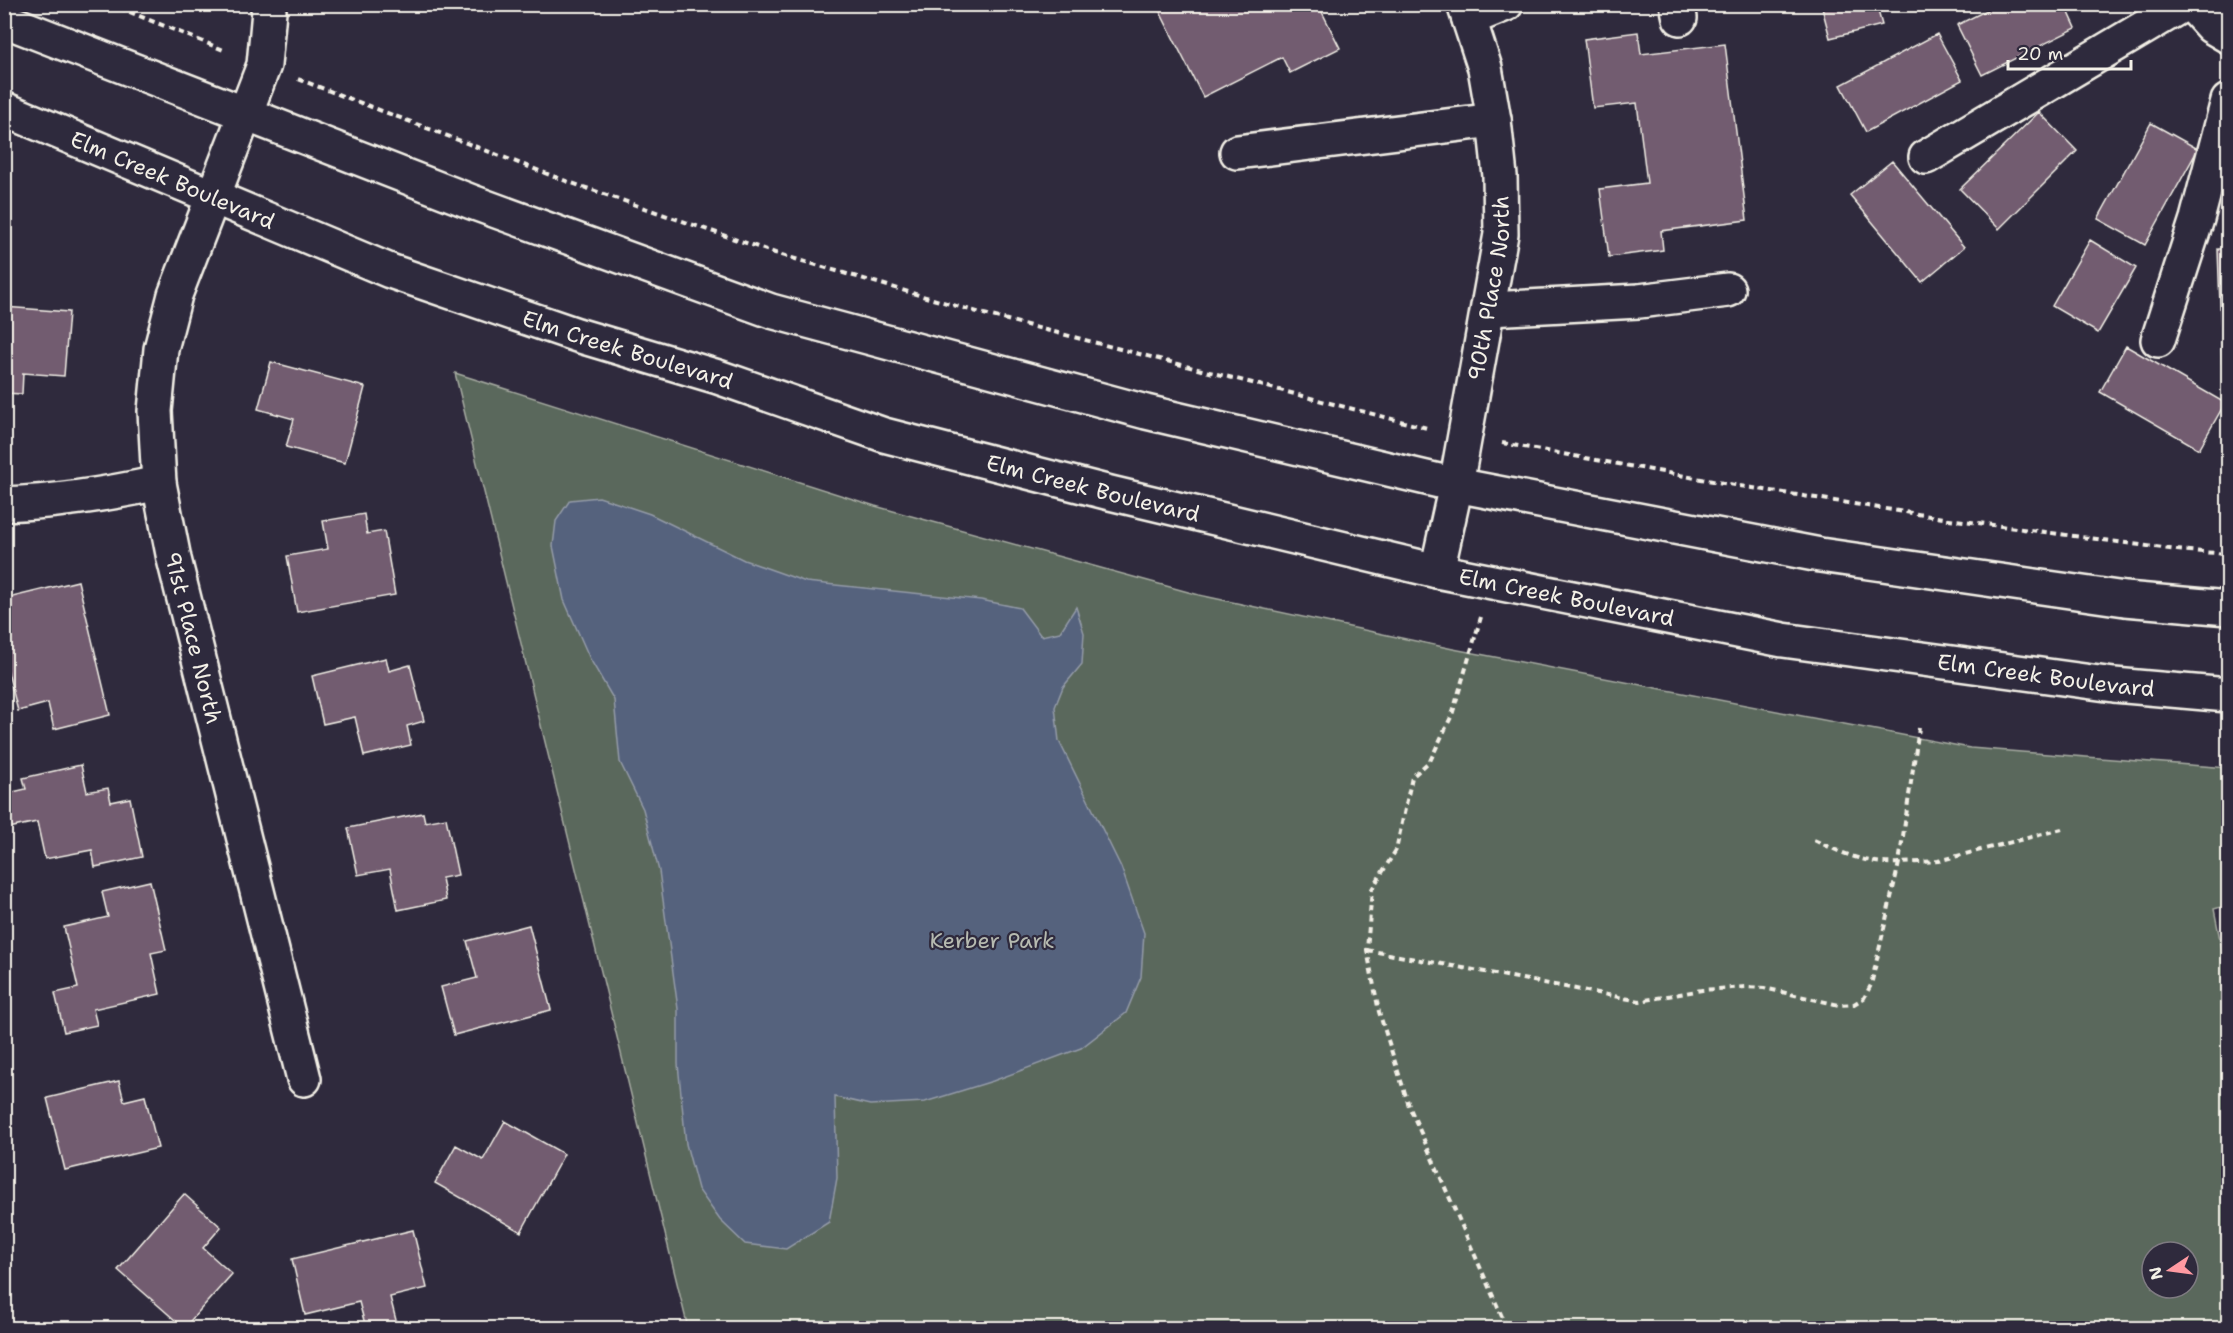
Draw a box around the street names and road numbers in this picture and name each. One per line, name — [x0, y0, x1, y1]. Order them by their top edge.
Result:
street label: Elm Creek Boulevard — [66, 125, 279, 236]
street label: 90th Place North — [1461, 195, 1517, 383]
street label: Elm Creek Boulevard — [518, 303, 737, 396]
street label: Elm Creek Boulevard — [983, 448, 1203, 529]
street label: 91st Place North — [158, 549, 229, 727]
street label: Elm Creek Boulevard — [1456, 562, 1677, 633]
street label: Elm Creek Boulevard — [1936, 647, 2156, 704]

